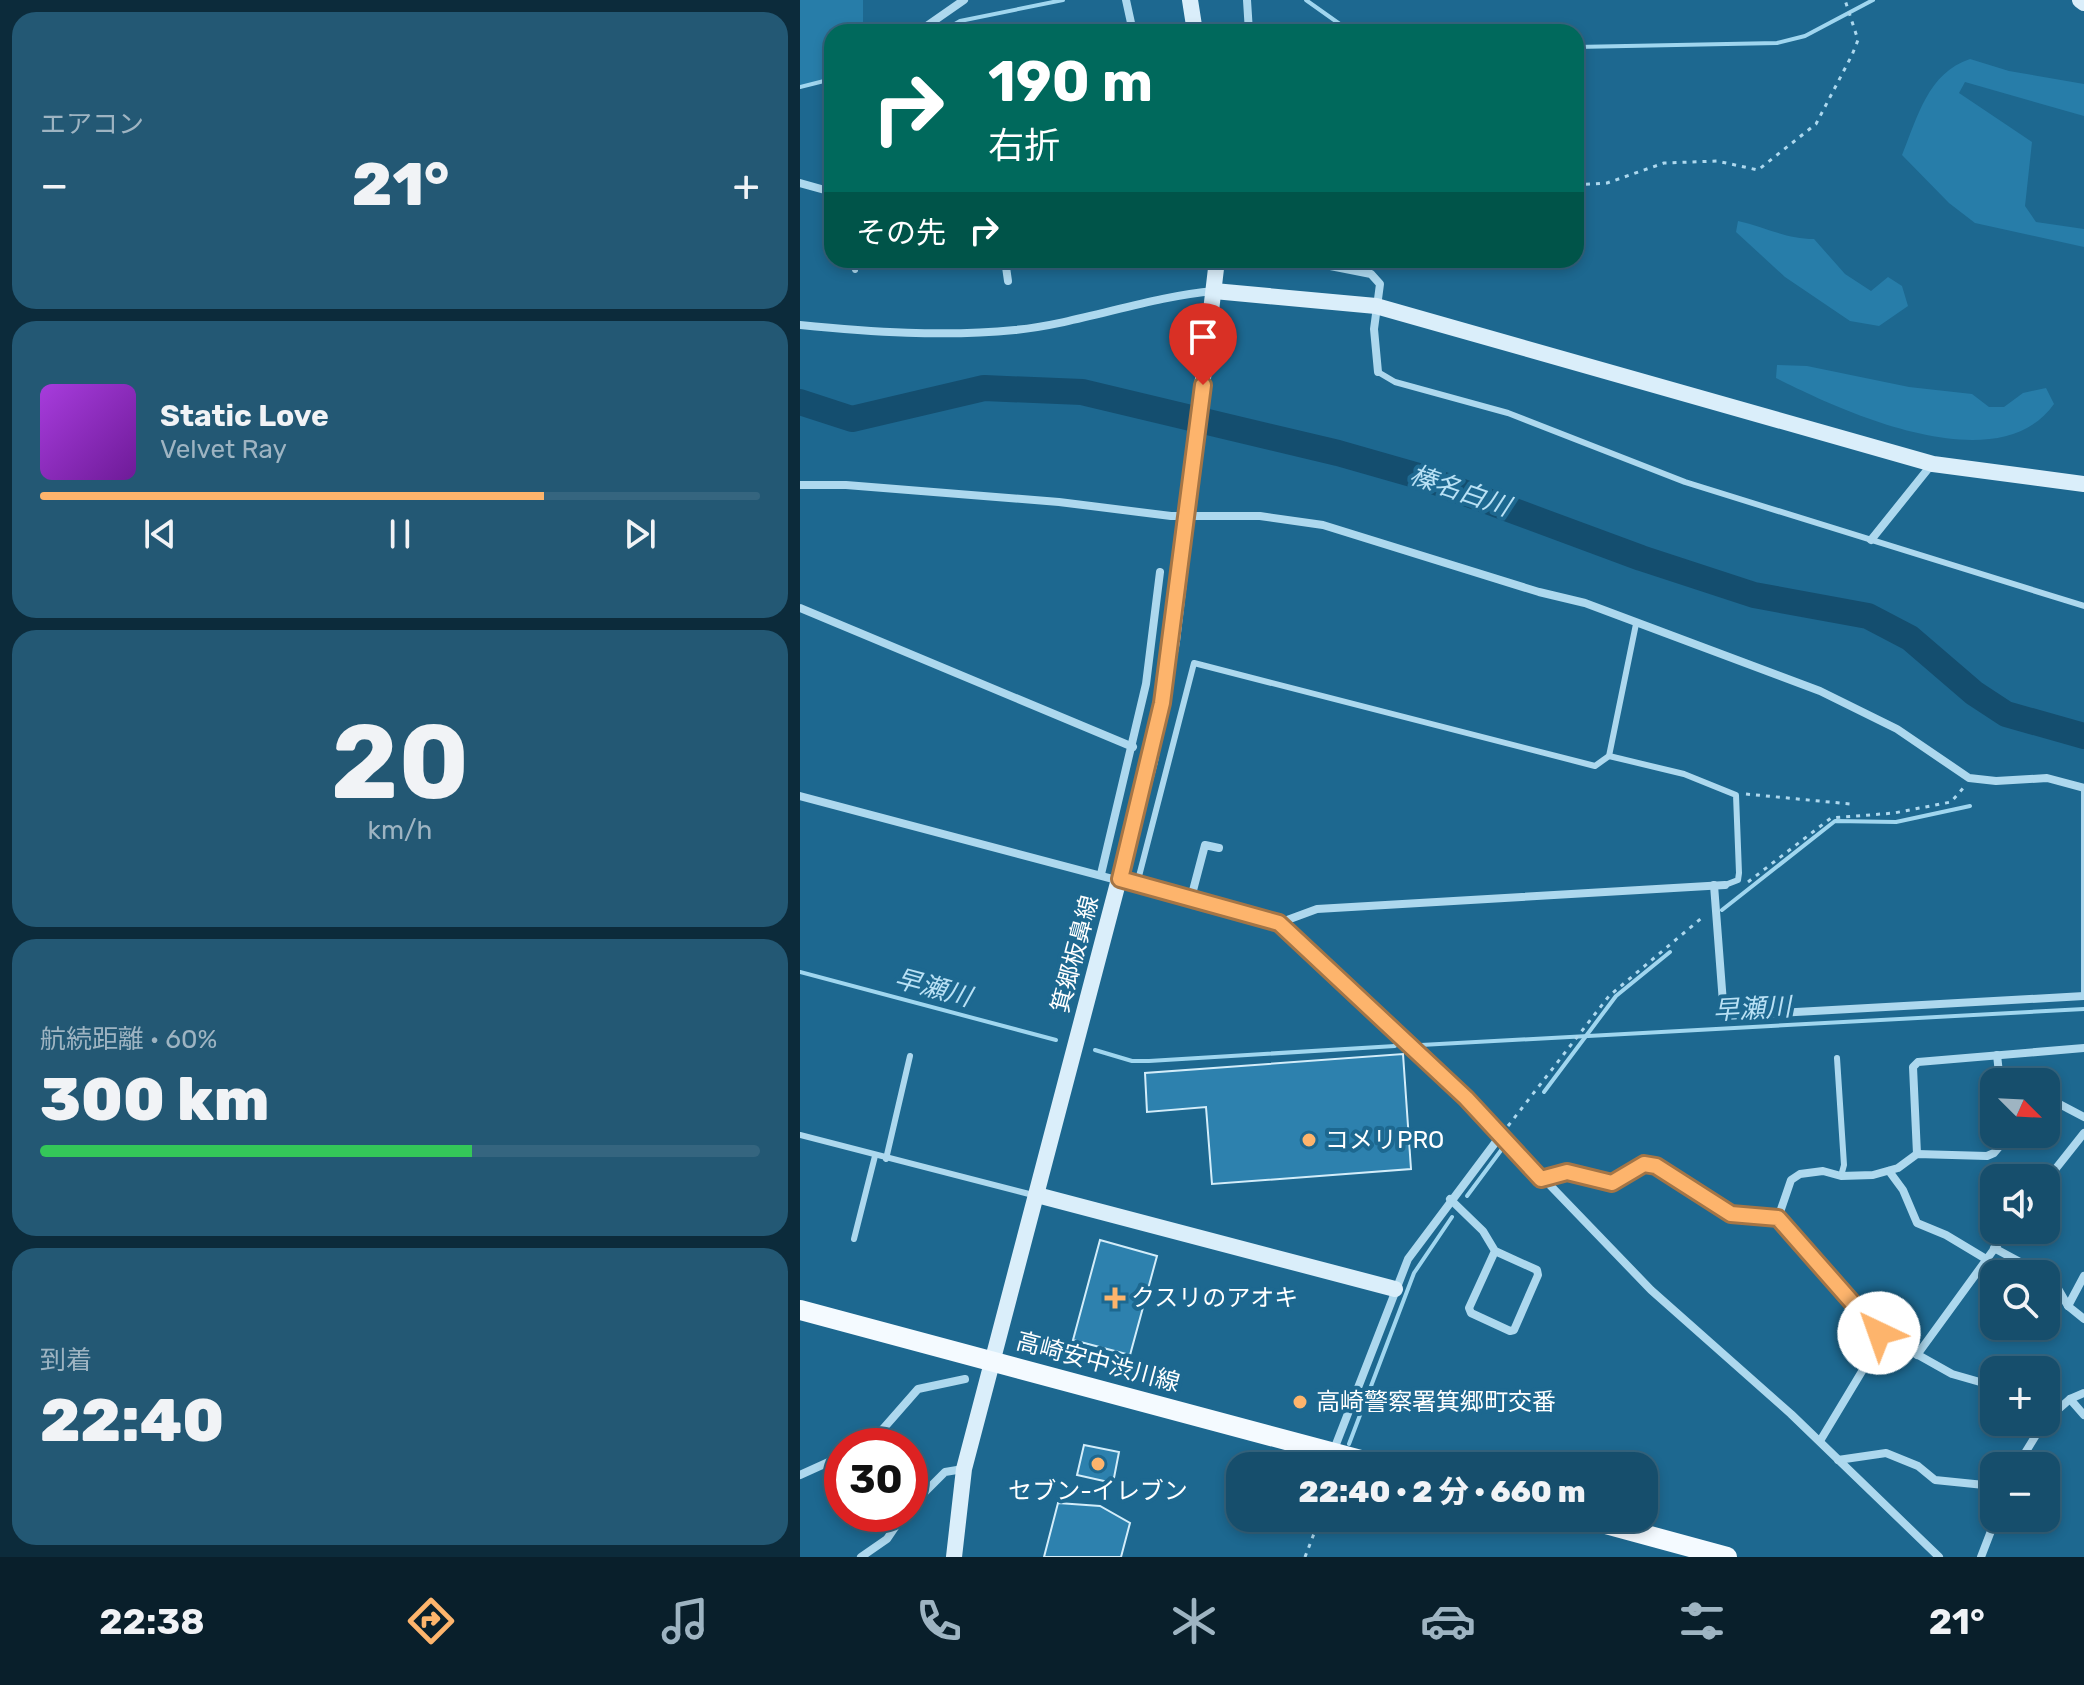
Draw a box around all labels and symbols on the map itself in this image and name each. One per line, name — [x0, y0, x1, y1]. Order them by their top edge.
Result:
pin — [1169, 303, 1237, 385]
water label: 榛名白川 — [1406, 459, 1517, 524]
street label: 箕郷板鼻線 — [1046, 892, 1104, 1016]
water label: 早瀬川 — [891, 963, 978, 1014]
water label: 早瀬川 — [1712, 991, 1795, 1027]
north arrow — [1980, 1068, 2060, 1148]
place label: コメリPRO — [1325, 1126, 1444, 1154]
marker: コメリPRO — [1300, 1131, 1318, 1149]
place label: クスリのアオキ — [1131, 1284, 1298, 1312]
marker: クスリのアオキ — [1106, 1289, 1124, 1307]
position arrow — [1837, 1291, 1921, 1375]
street label: 高崎安中渋川線 — [1013, 1327, 1183, 1397]
place label: 高崎警察署箕郷町交番 — [1316, 1388, 1556, 1416]
marker: 高崎警察署箕郷町交番 — [1291, 1393, 1309, 1411]
speed limit sign: 30 — [824, 1428, 928, 1532]
marker: セブン-イレブン — [1089, 1455, 1107, 1473]
place label: セブン-イレブン — [1008, 1477, 1188, 1505]

